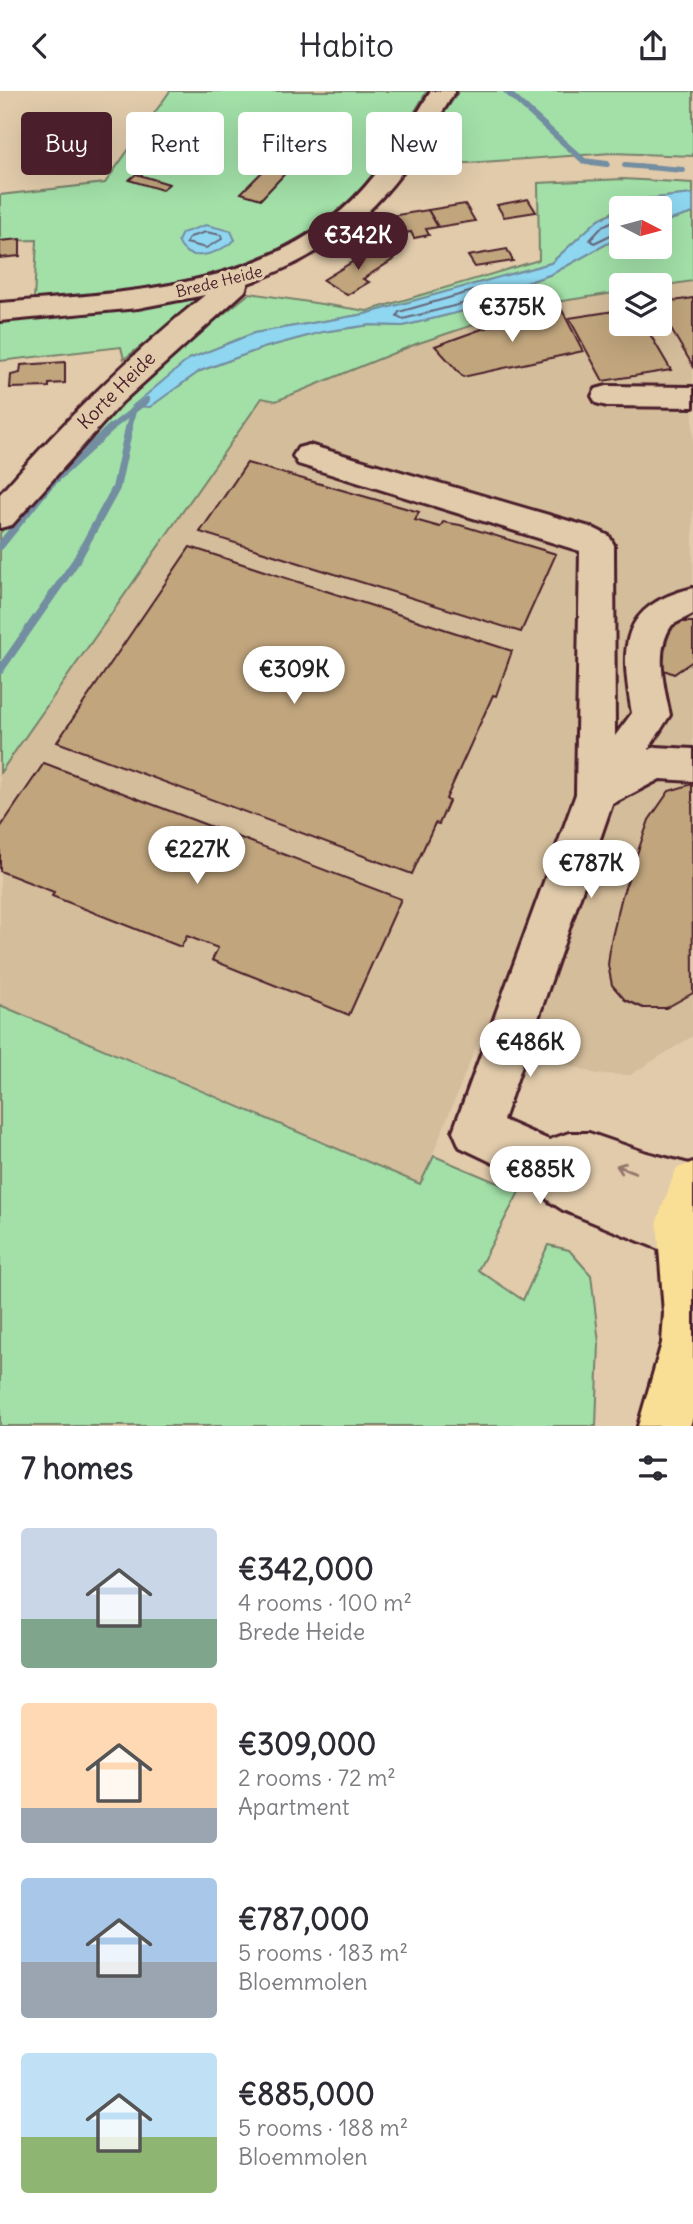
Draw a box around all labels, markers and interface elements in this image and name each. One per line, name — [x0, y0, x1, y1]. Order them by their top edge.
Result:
text: Habito — [299, 25, 394, 66]
icon: back — [21, 27, 59, 65]
icon: share — [634, 27, 672, 65]
chip: Buy — [21, 112, 112, 175]
chip: Rent — [126, 112, 224, 175]
chip: Filters — [238, 112, 352, 175]
chip: New — [366, 112, 462, 175]
north arrow — [609, 196, 672, 259]
map controls — [609, 196, 672, 336]
pin: €342K — [309, 213, 407, 272]
text: €342K — [324, 220, 392, 249]
street label: Brede Heide — [174, 261, 264, 301]
button: layers — [609, 273, 672, 336]
pin: €375K — [463, 285, 561, 344]
text: €375K — [479, 292, 545, 321]
street label: Korte Heide — [72, 346, 160, 434]
pin: €309K — [245, 647, 343, 706]
text: €309K — [259, 654, 329, 683]
pin: €227K — [148, 827, 246, 886]
text: €227K — [164, 834, 230, 863]
pin: €787K — [542, 841, 640, 900]
text: €787K — [559, 848, 623, 877]
pin: €486K — [481, 1019, 579, 1079]
text: €486K — [496, 1027, 564, 1056]
pin: €885K — [491, 1147, 589, 1206]
text: €885K — [506, 1154, 574, 1183]
one-way arrow — [615, 1162, 637, 1174]
text: 7 homes — [21, 1449, 133, 1487]
icon: filters — [634, 1449, 672, 1487]
text: €342,000 — [238, 1550, 374, 1588]
icon: home — [77, 1556, 161, 1640]
text: 4 rooms · 100 m² — [238, 1588, 412, 1617]
text: Brede Heide — [238, 1617, 365, 1646]
text: €309,000 — [238, 1725, 376, 1763]
icon: home — [77, 1731, 161, 1815]
text: 2 rooms · 72 m² — [238, 1763, 396, 1792]
text: Apartment — [238, 1792, 350, 1821]
text: €787,000 — [238, 1900, 370, 1938]
icon: home — [77, 1906, 161, 1990]
text: 5 rooms · 183 m² — [238, 1938, 408, 1967]
text: Bloemmolen — [238, 1967, 368, 1996]
text: €885,000 — [238, 2075, 375, 2113]
icon: home — [77, 2081, 161, 2165]
text: 5 rooms · 188 m² — [238, 2113, 408, 2142]
text: Bloemmolen — [238, 2142, 368, 2171]

